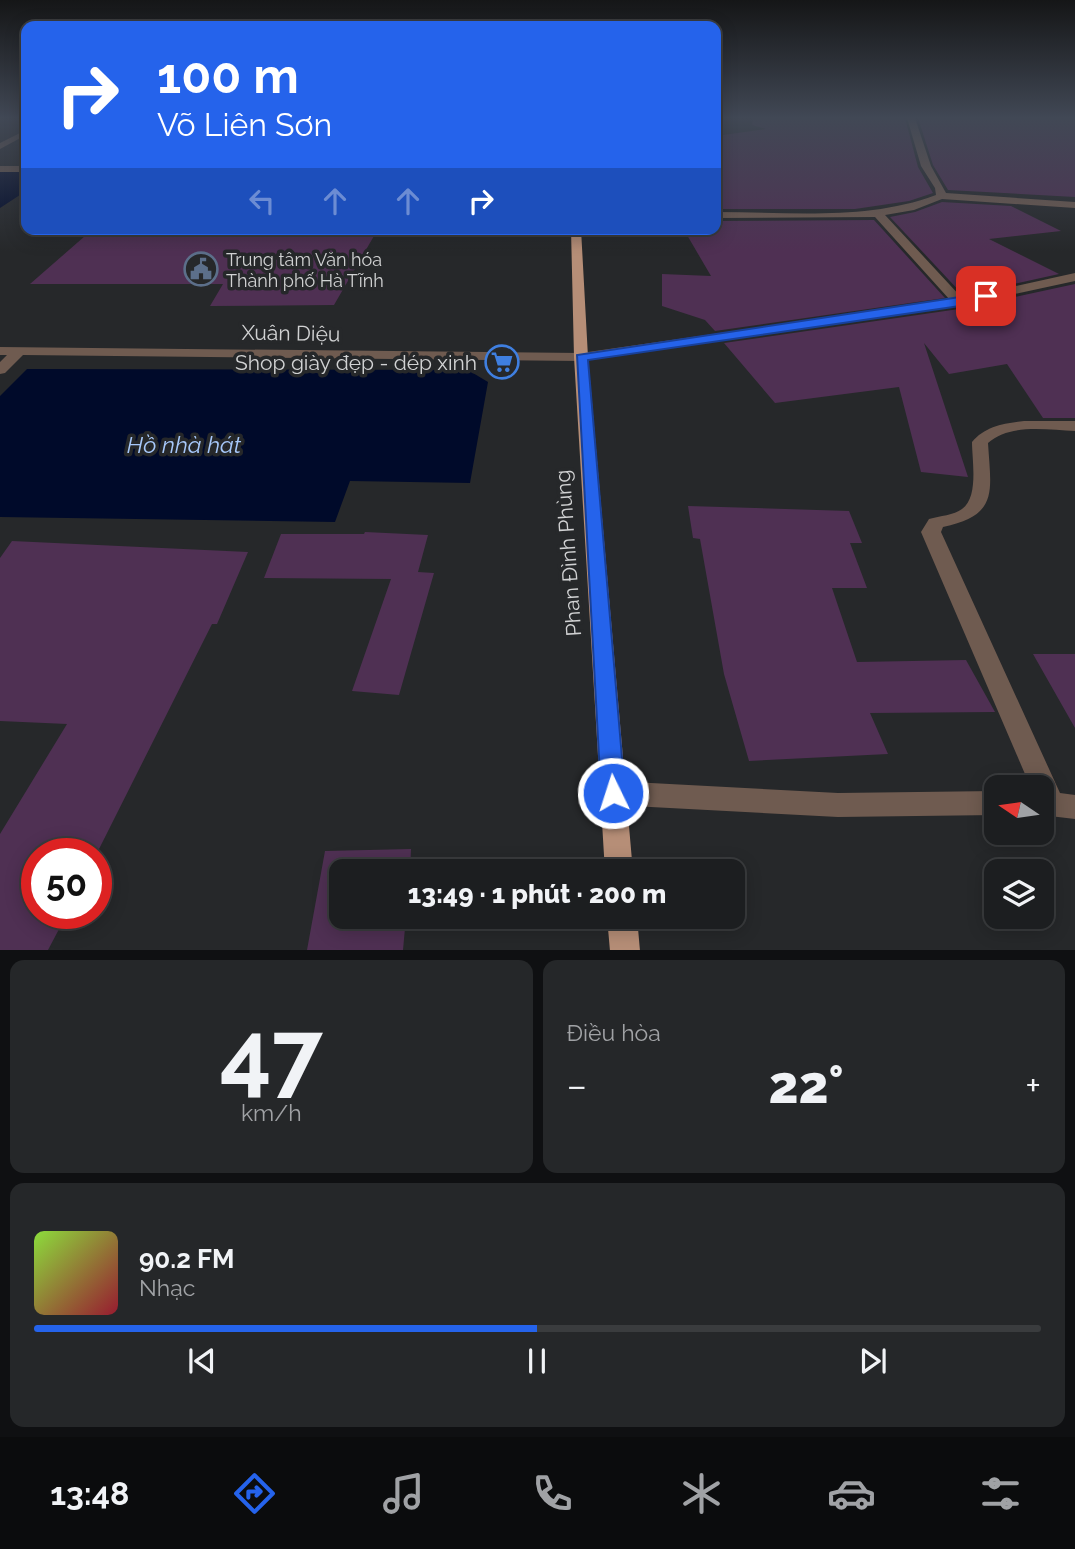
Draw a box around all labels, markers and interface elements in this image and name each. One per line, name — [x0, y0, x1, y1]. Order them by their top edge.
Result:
text: 100 m — [157, 47, 299, 104]
icon: right — [42, 49, 133, 140]
text: Võ Liên Sơn — [157, 106, 332, 143]
icon: left — [243, 182, 281, 220]
icon: ahead — [316, 182, 354, 220]
icon: ahead — [389, 182, 427, 220]
icon: right — [462, 182, 500, 220]
place label: Trung tâm Văn hóa Thành phố Hà Tĩnh — [226, 249, 384, 291]
public building icon: Trung tâm Văn hóa Thành phố Hà Tĩnh — [182, 250, 220, 288]
pin — [956, 266, 1016, 326]
icon: arrive — [967, 277, 1005, 315]
street label: Xuân Diệu — [241, 320, 341, 346]
supermarket icon: Shop giày đẹp - dép xinh — [483, 343, 521, 381]
place label: Shop giày đẹp - dép xinh — [235, 350, 477, 375]
water label: Hồ nhà hát — [127, 431, 242, 458]
street label: Phan Đình Phùng — [550, 469, 586, 637]
position arrow — [576, 756, 650, 830]
north arrow — [984, 775, 1054, 845]
map controls — [984, 775, 1054, 929]
speed limit sign: 50 — [21, 838, 112, 929]
button: layers — [984, 859, 1054, 929]
text: 13:49 · 1 phút · 200 m — [408, 879, 666, 909]
text: 47 — [220, 1000, 323, 1107]
text: Điều hòa — [567, 1019, 661, 1046]
text: 22° — [768, 1054, 844, 1115]
text: − — [567, 1063, 587, 1108]
text: + — [1025, 1063, 1041, 1108]
text: km/h — [241, 1099, 302, 1126]
text: 90.2 FM — [139, 1244, 234, 1274]
text: Nhạc — [139, 1274, 195, 1301]
icon: previous — [183, 1342, 221, 1380]
icon: pause — [518, 1342, 556, 1380]
icon: next — [854, 1342, 892, 1380]
icon: directions — [230, 1469, 279, 1518]
icon: music — [379, 1469, 428, 1518]
icon: phone — [528, 1469, 577, 1518]
icon: climate — [677, 1469, 726, 1518]
icon: car — [827, 1469, 876, 1518]
icon: filters — [976, 1469, 1025, 1518]
text: 13:48 — [50, 1475, 129, 1512]

